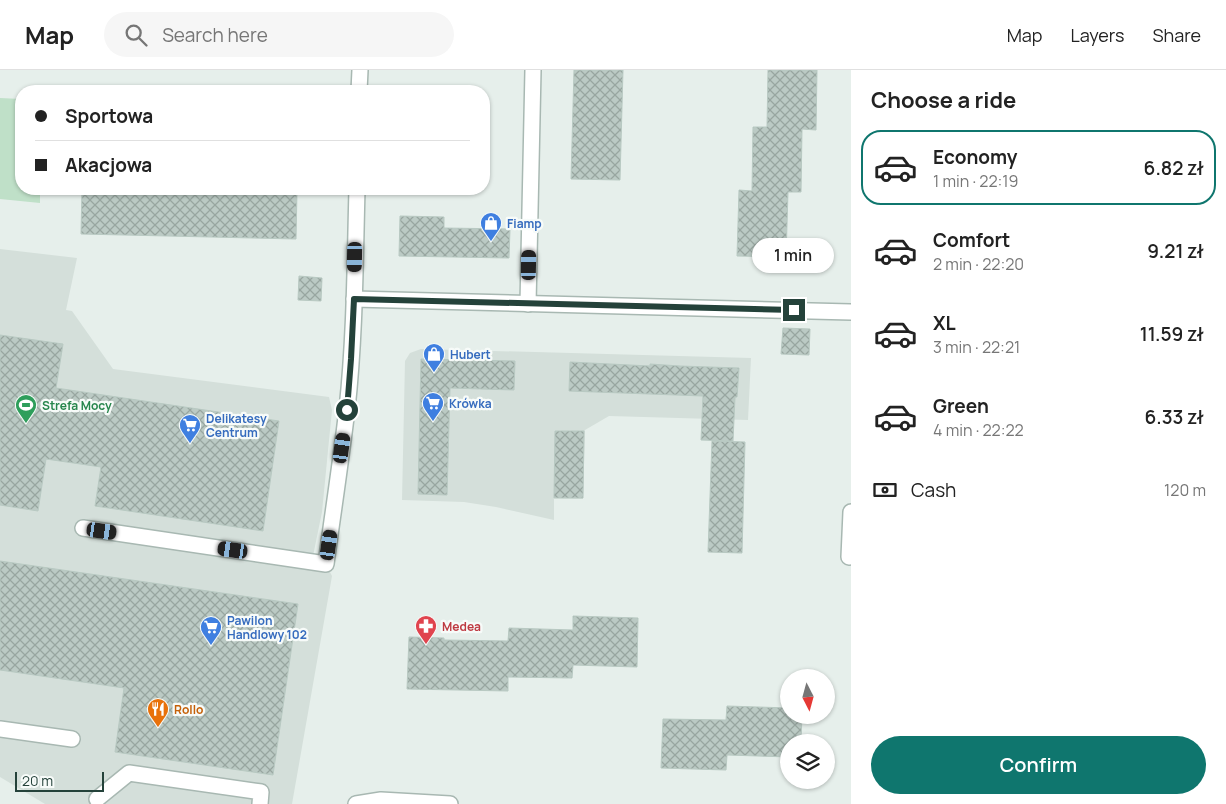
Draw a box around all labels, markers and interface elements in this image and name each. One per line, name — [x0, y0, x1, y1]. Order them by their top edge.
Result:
search box — [104, 12, 454, 57]
text: Map — [25, 18, 74, 51]
icon: search — [122, 21, 150, 49]
text: Search here — [162, 22, 268, 48]
text: Map — [1007, 23, 1042, 47]
text: Layers — [1070, 23, 1124, 47]
text: Share — [1152, 23, 1201, 47]
text: Choose a ride — [871, 85, 1016, 115]
text: Sportowa — [65, 103, 153, 129]
text: Economy — [933, 144, 1017, 170]
icon: car — [873, 145, 918, 190]
text: Akacjowa — [65, 152, 152, 178]
text: 6.82 zł — [1144, 155, 1204, 181]
text: 1 min · 22:19 — [933, 170, 1018, 192]
shop icon: Fiamp — [479, 211, 503, 242]
place label: Fiamp — [507, 215, 542, 232]
text: Comfort — [933, 227, 1010, 253]
icon: car — [873, 228, 918, 273]
callout: 1 min — [753, 238, 835, 272]
text: 9.21 zł — [1147, 238, 1204, 264]
car — [347, 242, 362, 272]
text: 1 min — [774, 244, 812, 266]
car — [521, 250, 536, 280]
text: 2 min · 22:20 — [933, 253, 1024, 275]
route end — [783, 299, 805, 321]
text: XL — [933, 310, 956, 336]
icon: car — [873, 311, 918, 356]
text: 11.59 zł — [1140, 321, 1204, 347]
text: 3 min · 22:21 — [933, 336, 1020, 358]
shop icon: Hubert — [422, 342, 446, 373]
place label: Hubert — [450, 346, 491, 363]
supermarket icon: Krówka — [421, 391, 445, 422]
sports icon: Strefa Mocy — [14, 393, 38, 424]
text: Green — [933, 393, 989, 419]
icon: car — [873, 394, 918, 439]
place label: Krówka — [449, 395, 492, 412]
place label: Strefa Mocy — [42, 397, 112, 414]
route start — [336, 399, 358, 421]
text: 6.33 zł — [1144, 404, 1204, 430]
place label: Delikatesy Centrum — [206, 410, 267, 441]
supermarket icon: Delikatesy Centrum — [178, 413, 202, 444]
text: 4 min · 22:22 — [933, 419, 1024, 441]
car — [332, 432, 351, 464]
icon: cash — [871, 476, 899, 504]
text: Cash — [911, 477, 956, 503]
text: 120 m — [1164, 479, 1206, 501]
car — [86, 521, 117, 541]
car — [319, 529, 338, 561]
car — [217, 540, 248, 560]
place label: Pawilon Handlowy 102 — [227, 612, 307, 643]
pharmacy icon: Medea — [414, 614, 438, 645]
supermarket icon: Pawilon Handlowy 102 — [199, 615, 223, 646]
place label: Medea — [442, 618, 481, 635]
north arrow — [780, 669, 835, 724]
map controls — [780, 669, 835, 789]
restaurant icon: Rollo — [146, 697, 170, 728]
place label: Rollo — [174, 701, 203, 718]
button: layers — [780, 734, 835, 789]
button: Confirm — [871, 736, 1206, 794]
scale bar — [15, 769, 104, 792]
text: 20 m — [22, 771, 53, 790]

